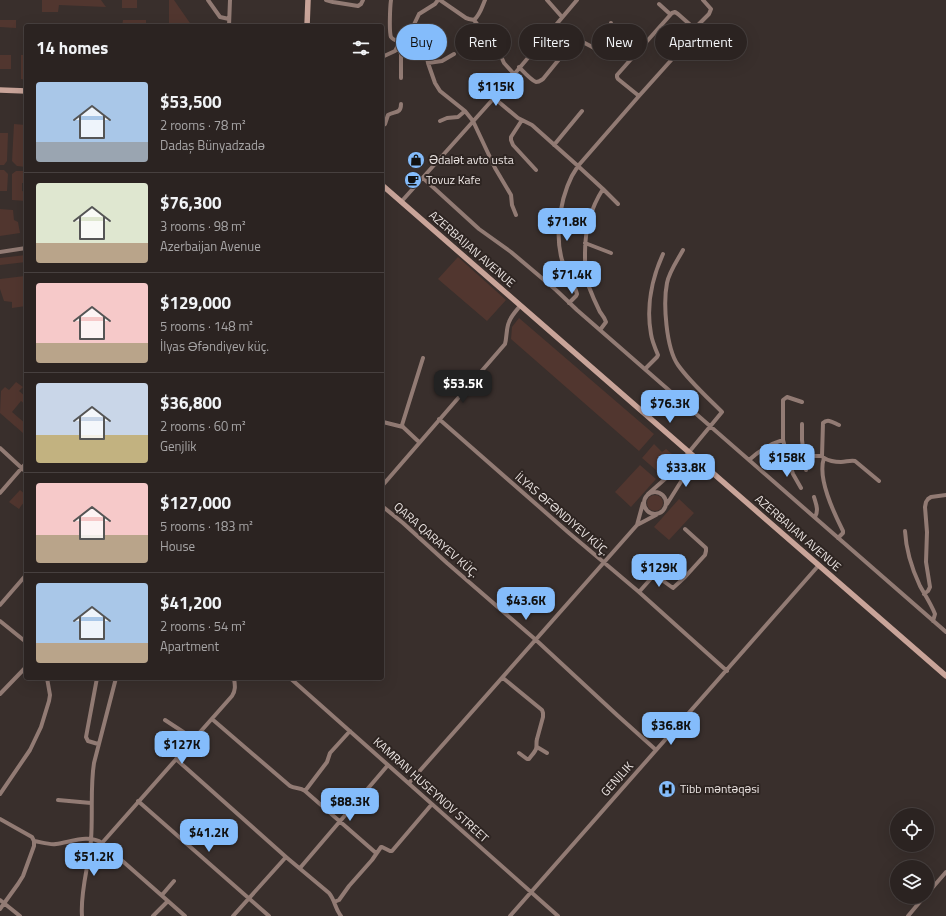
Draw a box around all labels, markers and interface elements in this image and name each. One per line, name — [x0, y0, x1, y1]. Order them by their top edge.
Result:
chip: Buy — [396, 24, 447, 60]
chip: Rent — [455, 24, 511, 60]
chip: Filters — [519, 24, 584, 60]
chip: New — [592, 24, 647, 60]
chip: Apartment — [655, 24, 747, 60]
text: 14 homes — [36, 35, 108, 61]
icon: filters — [350, 37, 372, 59]
pin: $115K — [468, 73, 524, 107]
text: $115K — [478, 76, 514, 96]
text: $53,500 — [160, 89, 222, 115]
icon: home — [68, 98, 116, 146]
text: 2 rooms · 78 m² — [160, 115, 246, 135]
text: Dadaş Bünyadzadə — [160, 135, 265, 155]
shop icon: Ədalət avto usta — [406, 150, 426, 170]
place label: Ədalət avto usta — [429, 150, 514, 169]
cafe icon: Tovuz Kafe — [403, 170, 423, 190]
place label: Tovuz Kafe — [426, 170, 480, 189]
text: $76,300 — [160, 190, 222, 216]
icon: home — [68, 199, 116, 247]
street label: AZERBAIJAN AVENUE — [425, 206, 520, 292]
pin: $71.8K — [534, 208, 600, 242]
text: $71.8K — [547, 211, 587, 231]
text: 3 rooms · 98 m² — [160, 216, 246, 236]
text: Azerbaijan Avenue — [160, 236, 261, 256]
pin: $71.4K — [539, 261, 605, 295]
text: $71.4K — [552, 264, 592, 284]
text: $129,000 — [160, 290, 231, 316]
icon: home — [68, 299, 116, 347]
text: 5 rooms · 148 m² — [160, 316, 253, 336]
text: İlyas Əfəndiyev küç. — [160, 336, 269, 356]
pin: $53.5K — [430, 370, 496, 404]
text: $53.5K — [443, 373, 483, 393]
text: $36,800 — [160, 390, 222, 416]
pin: $76.3K — [637, 390, 703, 424]
text: $76.3K — [650, 393, 690, 413]
icon: home — [68, 399, 116, 447]
text: 2 rooms · 60 m² — [160, 416, 246, 436]
text: Genjlik — [160, 436, 196, 456]
pin: $158K — [759, 444, 815, 478]
text: $158K — [769, 447, 805, 467]
pin: $33.8K — [653, 454, 719, 488]
text: $33.8K — [666, 457, 706, 477]
street label: İLYAS ƏFƏNDIYEV KÜÇ. — [511, 467, 614, 560]
text: $127,000 — [160, 490, 231, 516]
street label: AZERBAIJAN AVENUE — [751, 490, 846, 576]
street label: QARA QARAYEV KÜÇ. — [390, 497, 483, 582]
icon: home — [68, 499, 116, 547]
text: 5 rooms · 183 m² — [160, 516, 253, 536]
text: House — [160, 536, 195, 556]
pin: $129K — [631, 554, 687, 588]
text: $129K — [641, 557, 677, 577]
pin: $43.6K — [493, 587, 559, 621]
text: $41,200 — [160, 590, 222, 616]
text: $43.6K — [506, 590, 546, 610]
icon: home — [68, 599, 116, 647]
text: 2 rooms · 54 m² — [160, 616, 246, 636]
text: Apartment — [160, 636, 219, 656]
pin: $36.8K — [638, 712, 704, 746]
text: $36.8K — [651, 715, 691, 735]
pin: $127K — [154, 731, 210, 765]
street label: KAMRAN HUSEYNOV STREET — [369, 732, 494, 847]
text: $127K — [164, 734, 200, 754]
street label: GENJLIK — [596, 757, 638, 800]
hospital icon: Tibb məntəqəsi — [657, 779, 677, 799]
place label: Tibb məntəqəsi — [680, 779, 759, 798]
pin: $88.3K — [317, 788, 383, 822]
text: $88.3K — [330, 791, 370, 811]
map controls — [890, 808, 934, 904]
button: locate — [890, 808, 934, 852]
pin: $41.2K — [176, 819, 242, 853]
text: $41.2K — [189, 822, 229, 842]
pin: $51.2K — [61, 843, 127, 877]
text: $51.2K — [74, 846, 114, 866]
button: layers — [890, 860, 934, 904]

